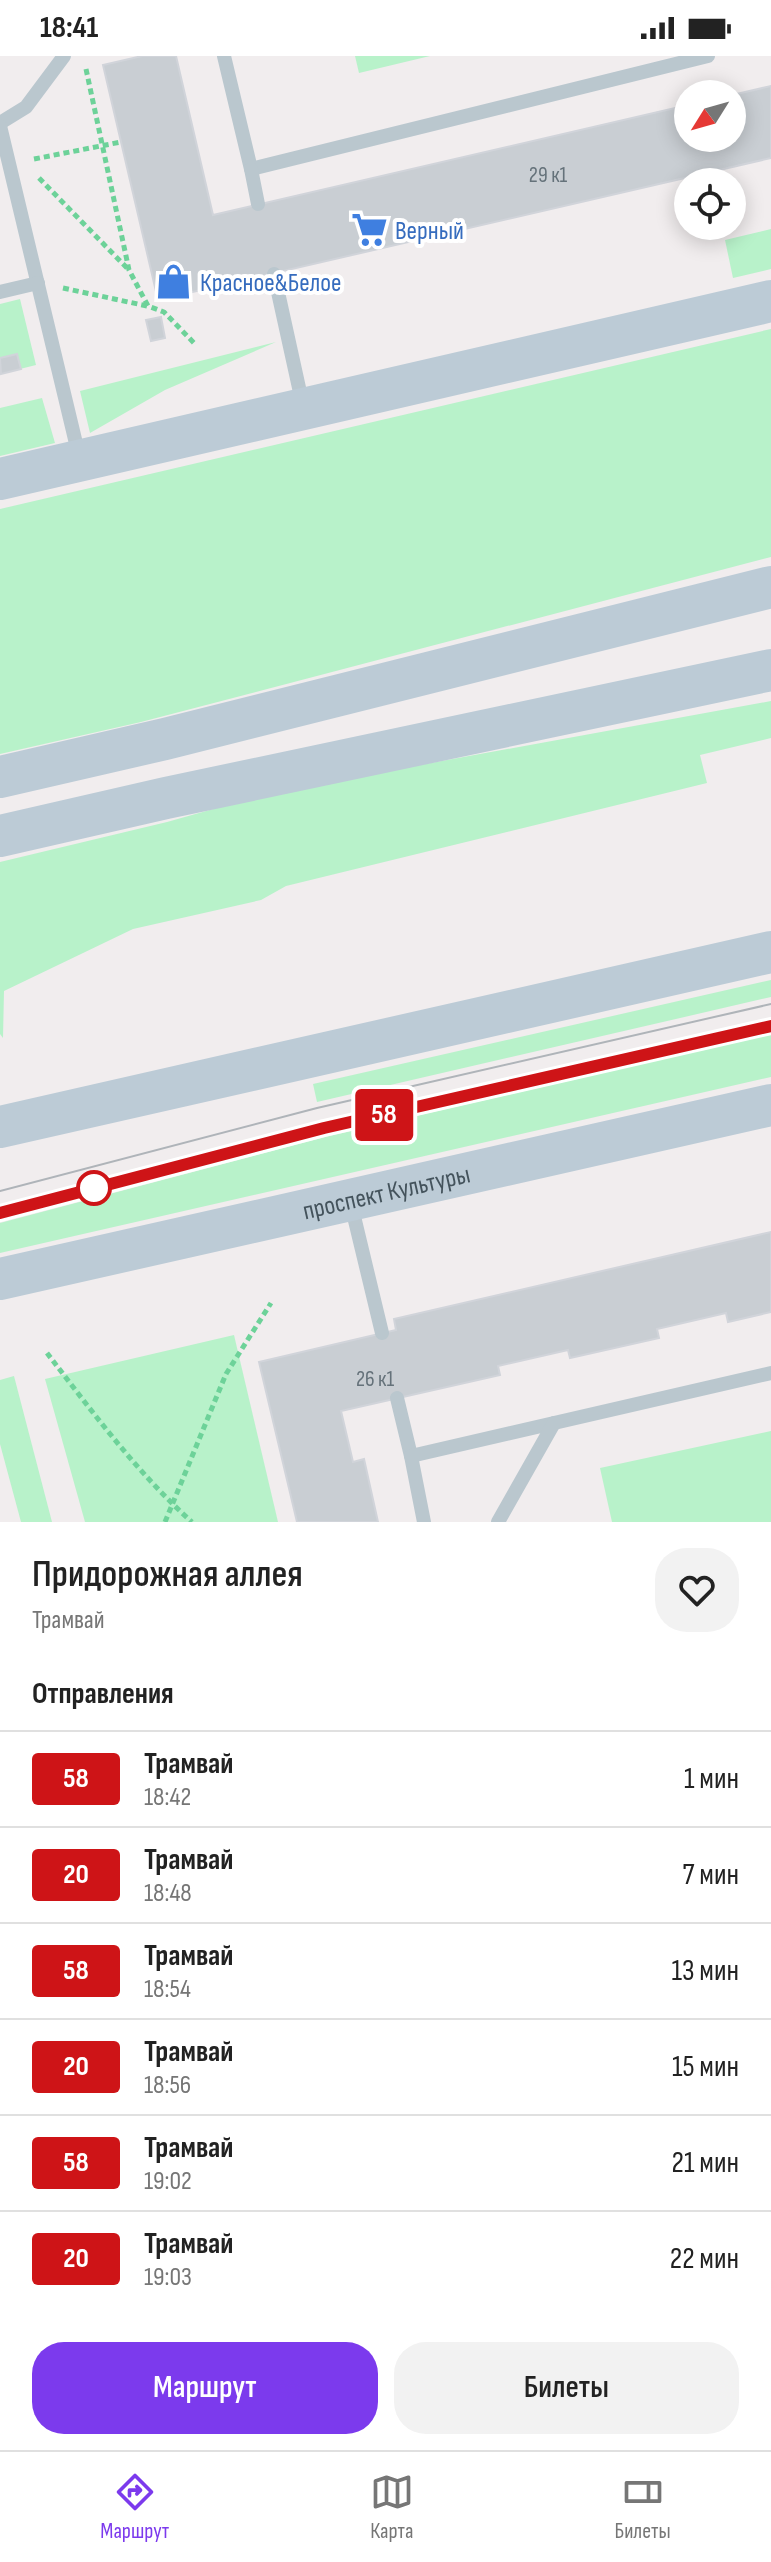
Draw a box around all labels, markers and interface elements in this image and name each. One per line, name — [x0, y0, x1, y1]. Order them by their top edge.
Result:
text: 18:41 — [40, 10, 98, 46]
north arrow — [674, 80, 746, 152]
map controls — [674, 80, 746, 240]
house number: 29 к1 — [529, 162, 567, 189]
button: locate — [674, 168, 746, 240]
supermarket icon: Верный — [350, 211, 388, 249]
place label: Верный — [395, 216, 464, 247]
shop icon: Красное&Белое — [155, 263, 193, 301]
place label: Красное&Белое — [200, 268, 341, 299]
line badge: 58 — [348, 1089, 420, 1141]
text: 58 — [371, 1098, 397, 1131]
street label: проспект Культуры — [300, 1159, 473, 1227]
unlabelled marker — [77, 1171, 111, 1205]
house number: 26 к1 — [356, 1366, 394, 1393]
button: heart — [655, 1548, 739, 1632]
text: Придорожная аллея — [32, 1552, 303, 1597]
text: Трамвай — [32, 1605, 105, 1636]
text: Отправления — [32, 1676, 174, 1712]
text: Трамвай — [144, 1746, 234, 1782]
text: 1 мин — [684, 1761, 739, 1797]
text: 58 — [63, 1762, 89, 1795]
text: 18:42 — [144, 1782, 191, 1813]
text: Трамвай — [144, 1842, 234, 1878]
text: 7 мин — [683, 1857, 739, 1893]
text: 20 — [63, 1858, 89, 1891]
text: 18:48 — [144, 1878, 192, 1909]
text: Трамвай — [144, 1938, 234, 1974]
text: 13 мин — [671, 1953, 739, 1989]
text: 58 — [63, 1954, 89, 1987]
text: 18:54 — [144, 1974, 191, 2005]
text: Трамвай — [144, 2034, 234, 2070]
text: 15 мин — [672, 2049, 739, 2085]
text: 20 — [63, 2050, 89, 2083]
text: 18:56 — [144, 2070, 191, 2101]
text: Трамвай — [144, 2130, 234, 2166]
text: 21 мин — [672, 2145, 739, 2181]
text: 58 — [63, 2146, 89, 2179]
text: 19:02 — [144, 2166, 192, 2197]
text: Трамвай — [144, 2226, 234, 2262]
text: 22 мин — [670, 2241, 739, 2277]
text: 20 — [63, 2242, 89, 2275]
text: 19:03 — [144, 2262, 192, 2293]
button: Маршрут — [32, 2342, 378, 2434]
button: Билеты — [394, 2342, 739, 2434]
tab: Маршрут — [100, 2470, 169, 2545]
tab: Карта — [370, 2470, 414, 2545]
tab: Билеты — [614, 2470, 671, 2545]

